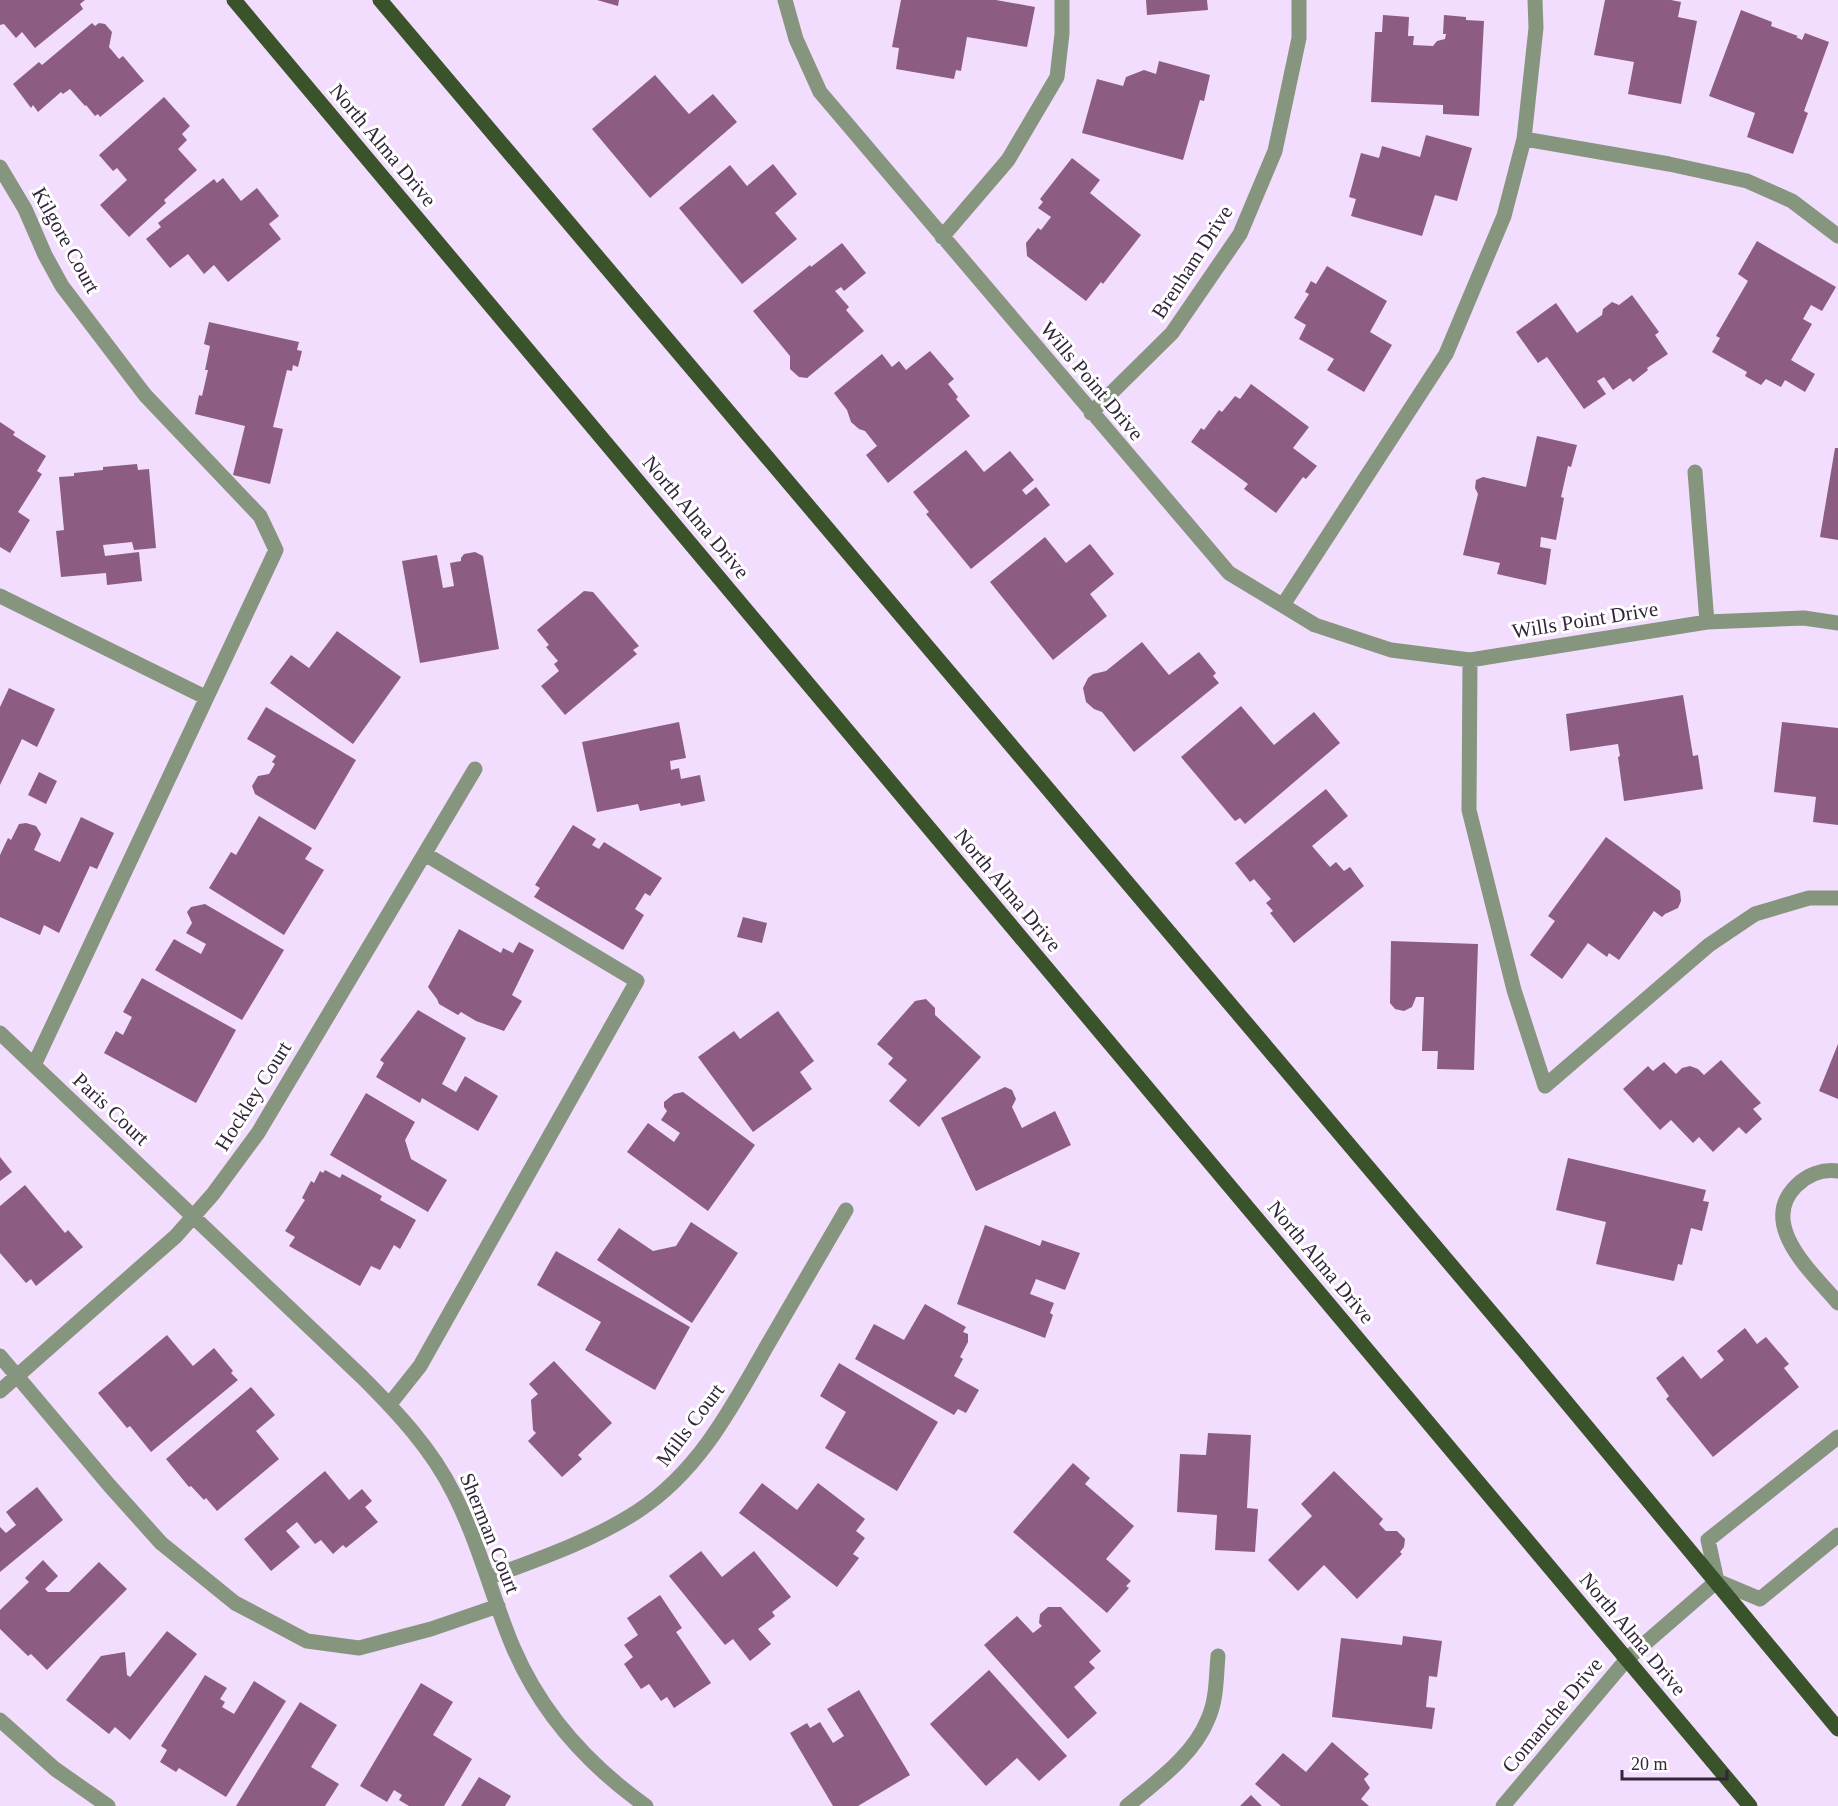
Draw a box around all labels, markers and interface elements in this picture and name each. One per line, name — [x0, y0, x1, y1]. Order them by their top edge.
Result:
street label: North Alma Drive — [325, 79, 441, 211]
street label: Kilgore Court — [27, 183, 105, 297]
street label: Brenham Drive — [1147, 201, 1237, 323]
street label: Wills Point Drive — [1035, 317, 1149, 445]
street label: North Alma Drive — [638, 451, 754, 583]
street label: Wills Point Drive — [1510, 597, 1660, 643]
street label: North Alma Drive — [950, 824, 1066, 956]
street label: Hockley Court — [210, 1037, 296, 1155]
street label: Paris Court — [68, 1068, 154, 1150]
street label: North Alma Drive — [1263, 1196, 1379, 1328]
street label: Mills Court — [651, 1379, 729, 1471]
street label: Sherman Court — [455, 1469, 525, 1597]
street label: North Alma Drive — [1575, 1568, 1691, 1700]
street label: Comanche Drive — [1497, 1653, 1607, 1777]
scale bar — [1622, 1743, 1727, 1781]
text: 20 m — [1631, 1754, 1668, 1774]

